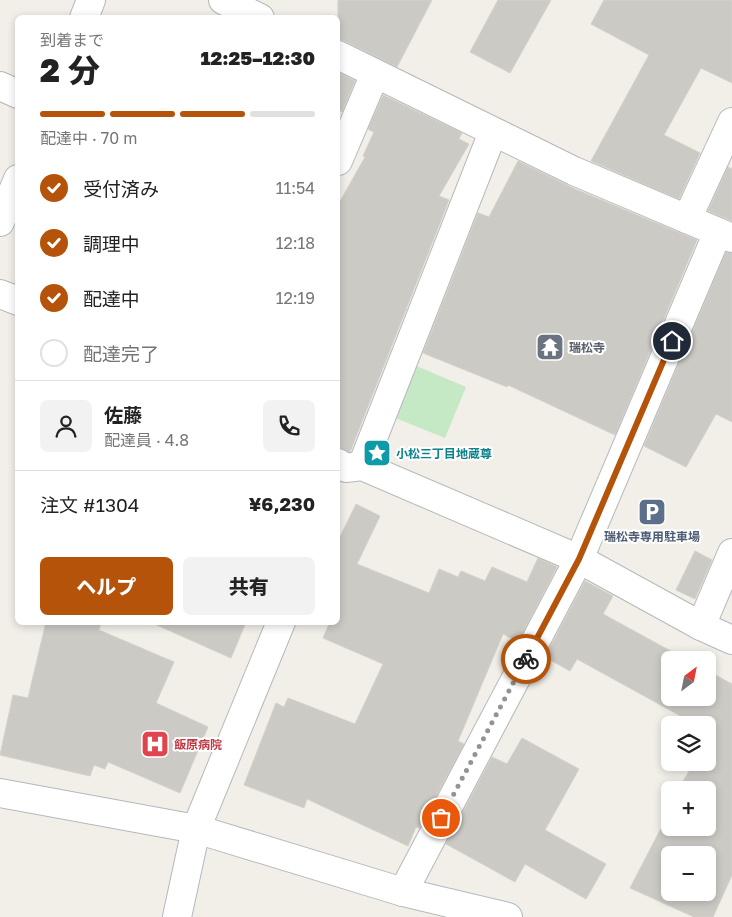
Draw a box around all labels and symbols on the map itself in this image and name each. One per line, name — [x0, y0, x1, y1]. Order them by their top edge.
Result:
pin — [651, 320, 693, 362]
temple icon: 瑞松寺 — [535, 332, 565, 362]
place label: 瑞松寺 — [569, 340, 605, 355]
place icon: 小松三丁目地蔵尊 — [362, 438, 392, 468]
place label: 小松三丁目地蔵尊 — [396, 446, 492, 461]
parking icon: 瑞松寺専用駐車場 — [637, 497, 667, 527]
place label: 瑞松寺専用駐車場 — [604, 529, 700, 544]
courier — [501, 634, 551, 684]
north arrow — [661, 651, 716, 706]
hospital icon: 飯原病院 — [140, 729, 170, 759]
place label: 飯原病院 — [174, 737, 222, 752]
pin — [420, 797, 462, 839]

